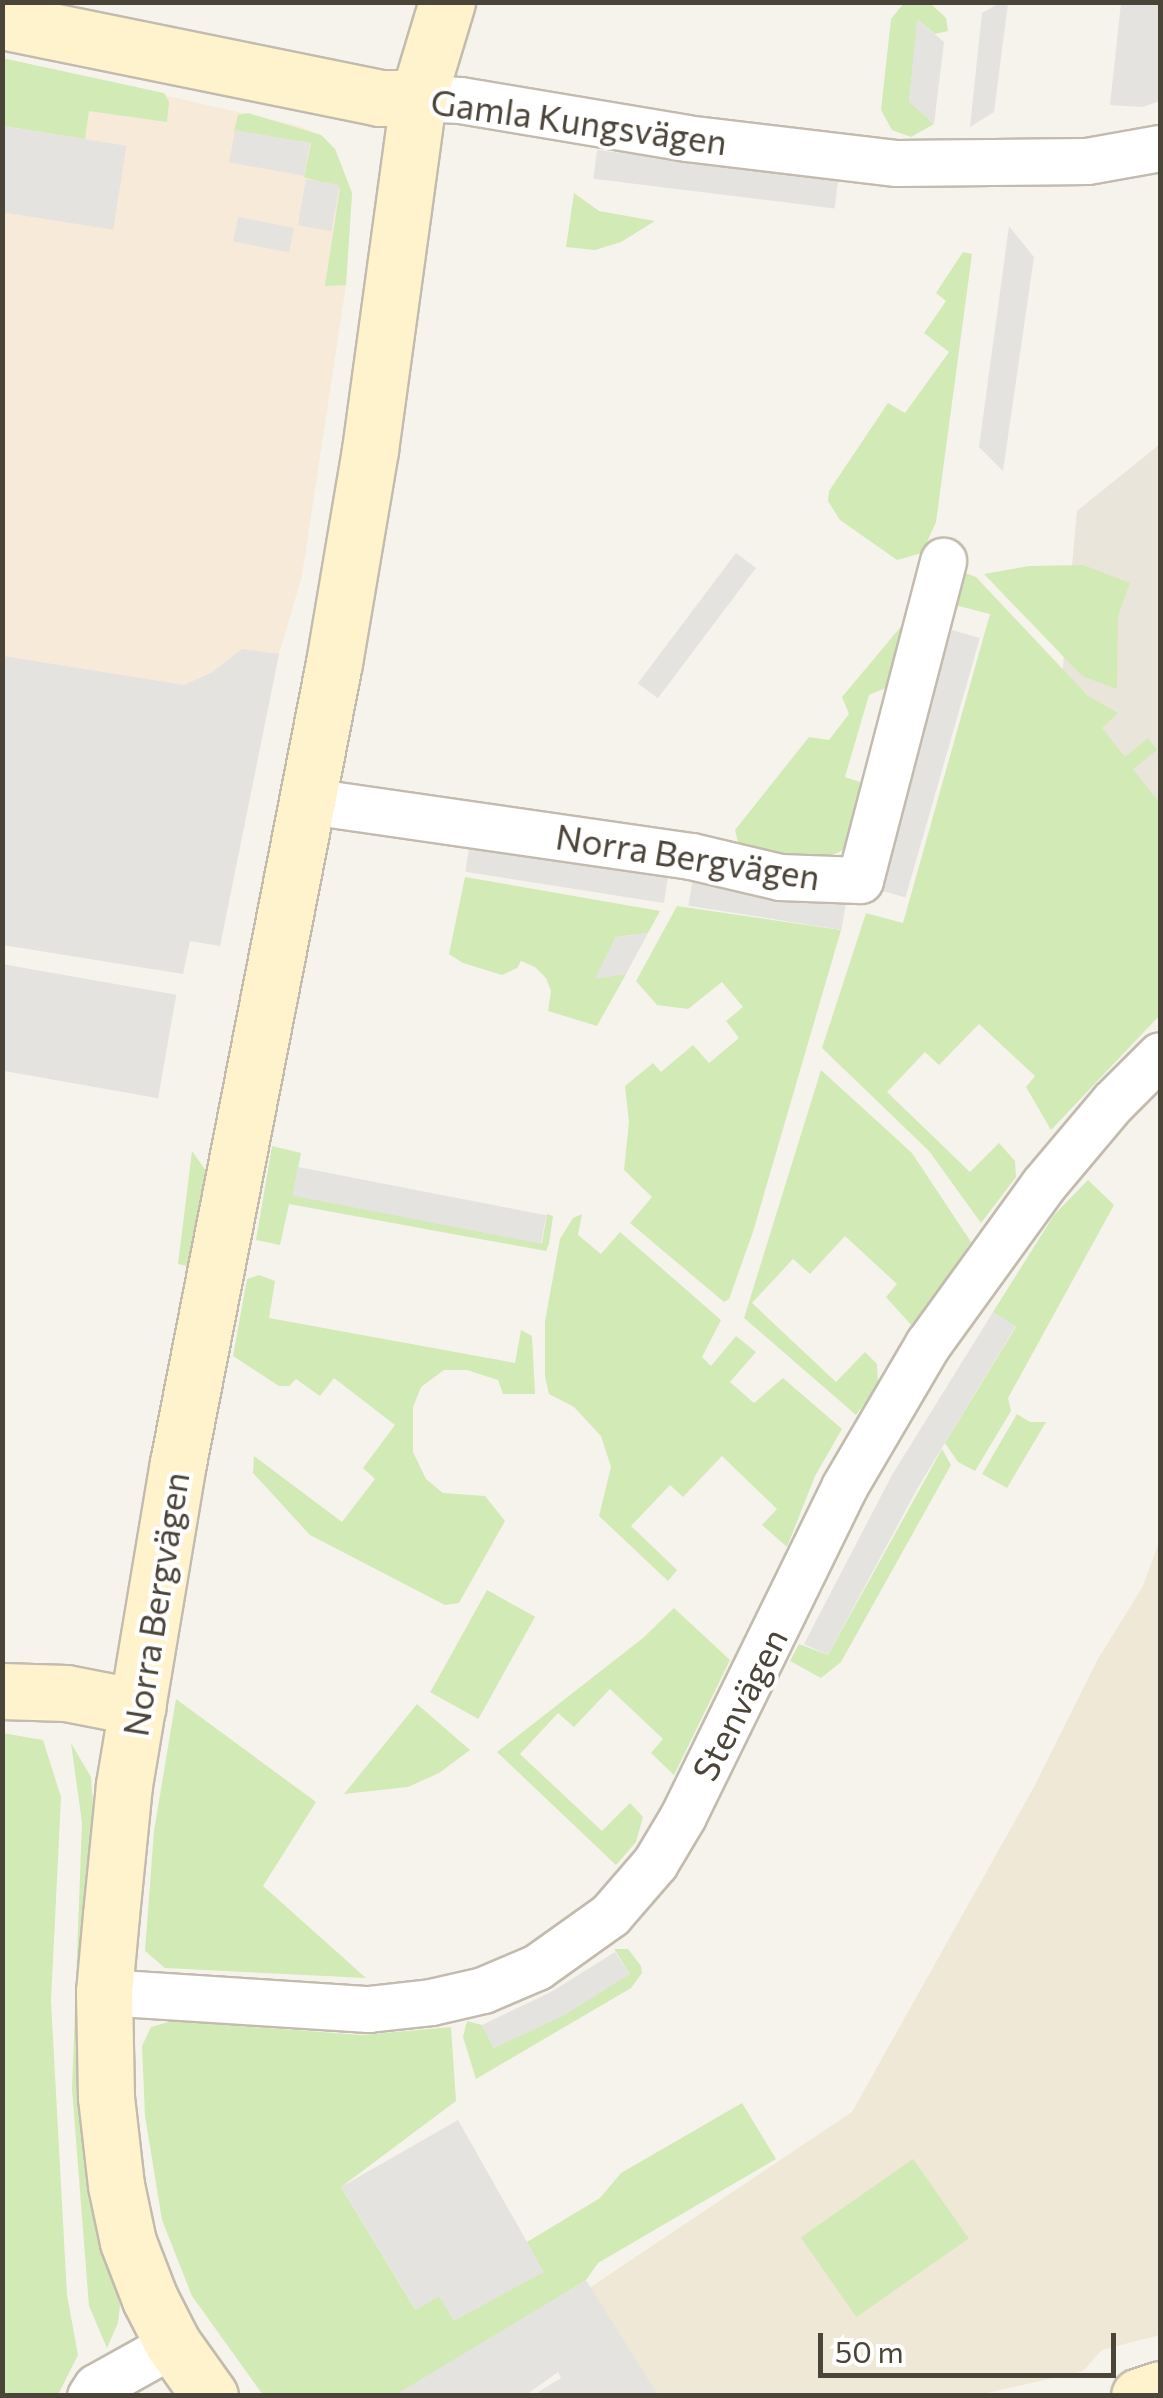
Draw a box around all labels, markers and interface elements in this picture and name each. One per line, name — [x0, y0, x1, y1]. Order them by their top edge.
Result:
street label: Gamla Kungsvägen — [428, 79, 730, 163]
street label: Norra Bergvägen — [553, 814, 823, 898]
street label: Norra Bergvägen — [113, 1469, 197, 1739]
street label: Stenvägen — [683, 1621, 795, 1787]
scale bar — [823, 2313, 1120, 2375]
text: 50 m — [835, 2332, 904, 2369]

